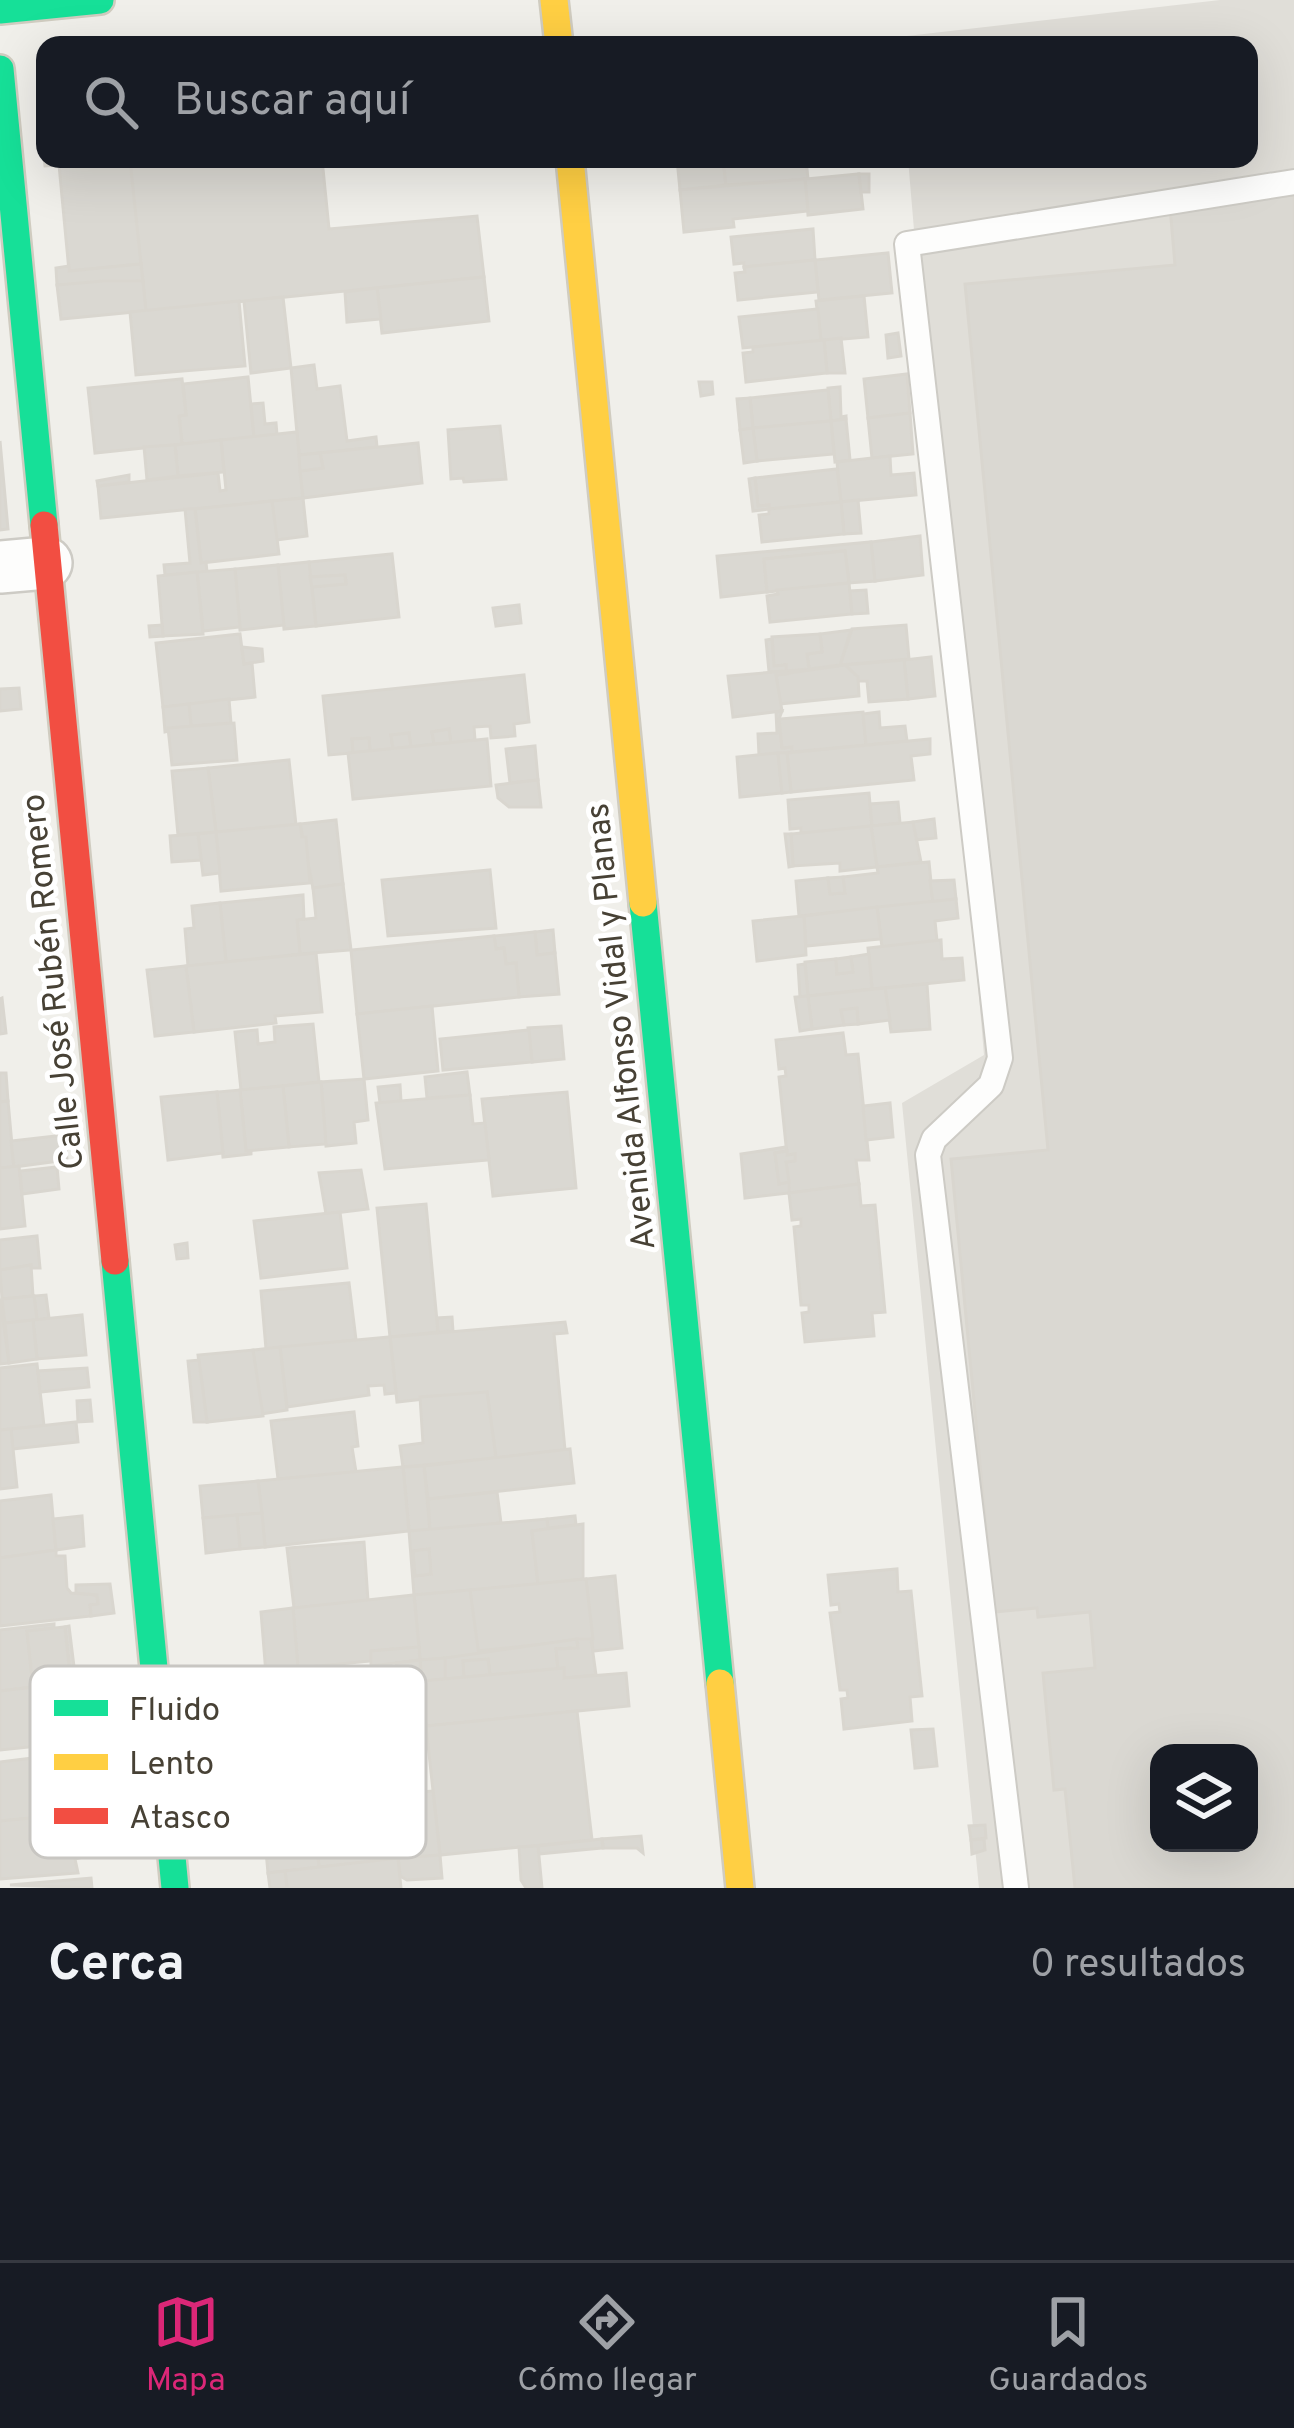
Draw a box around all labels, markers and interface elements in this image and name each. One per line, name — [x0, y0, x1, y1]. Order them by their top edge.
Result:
search box — [36, 36, 1258, 168]
icon: search — [78, 69, 144, 135]
text: Buscar aquí — [174, 74, 410, 131]
street label: Calle José Rubén Romero — [14, 792, 96, 1172]
street label: Avenida Alfonso Vidal y Planas — [579, 801, 667, 1252]
legend — [30, 1666, 426, 1858]
text: Fluido — [129, 1691, 220, 1733]
map controls — [1150, 1744, 1258, 1852]
button: layers — [1150, 1744, 1258, 1852]
text: Lento — [129, 1745, 214, 1787]
text: Atasco — [129, 1799, 231, 1841]
text: Cerca — [48, 1934, 185, 1999]
text: 0 resultados — [1030, 1942, 1246, 1991]
tab: Mapa — [146, 2289, 226, 2403]
tab: Cómo llegar — [517, 2289, 697, 2403]
tab: Guardados — [988, 2289, 1148, 2403]

